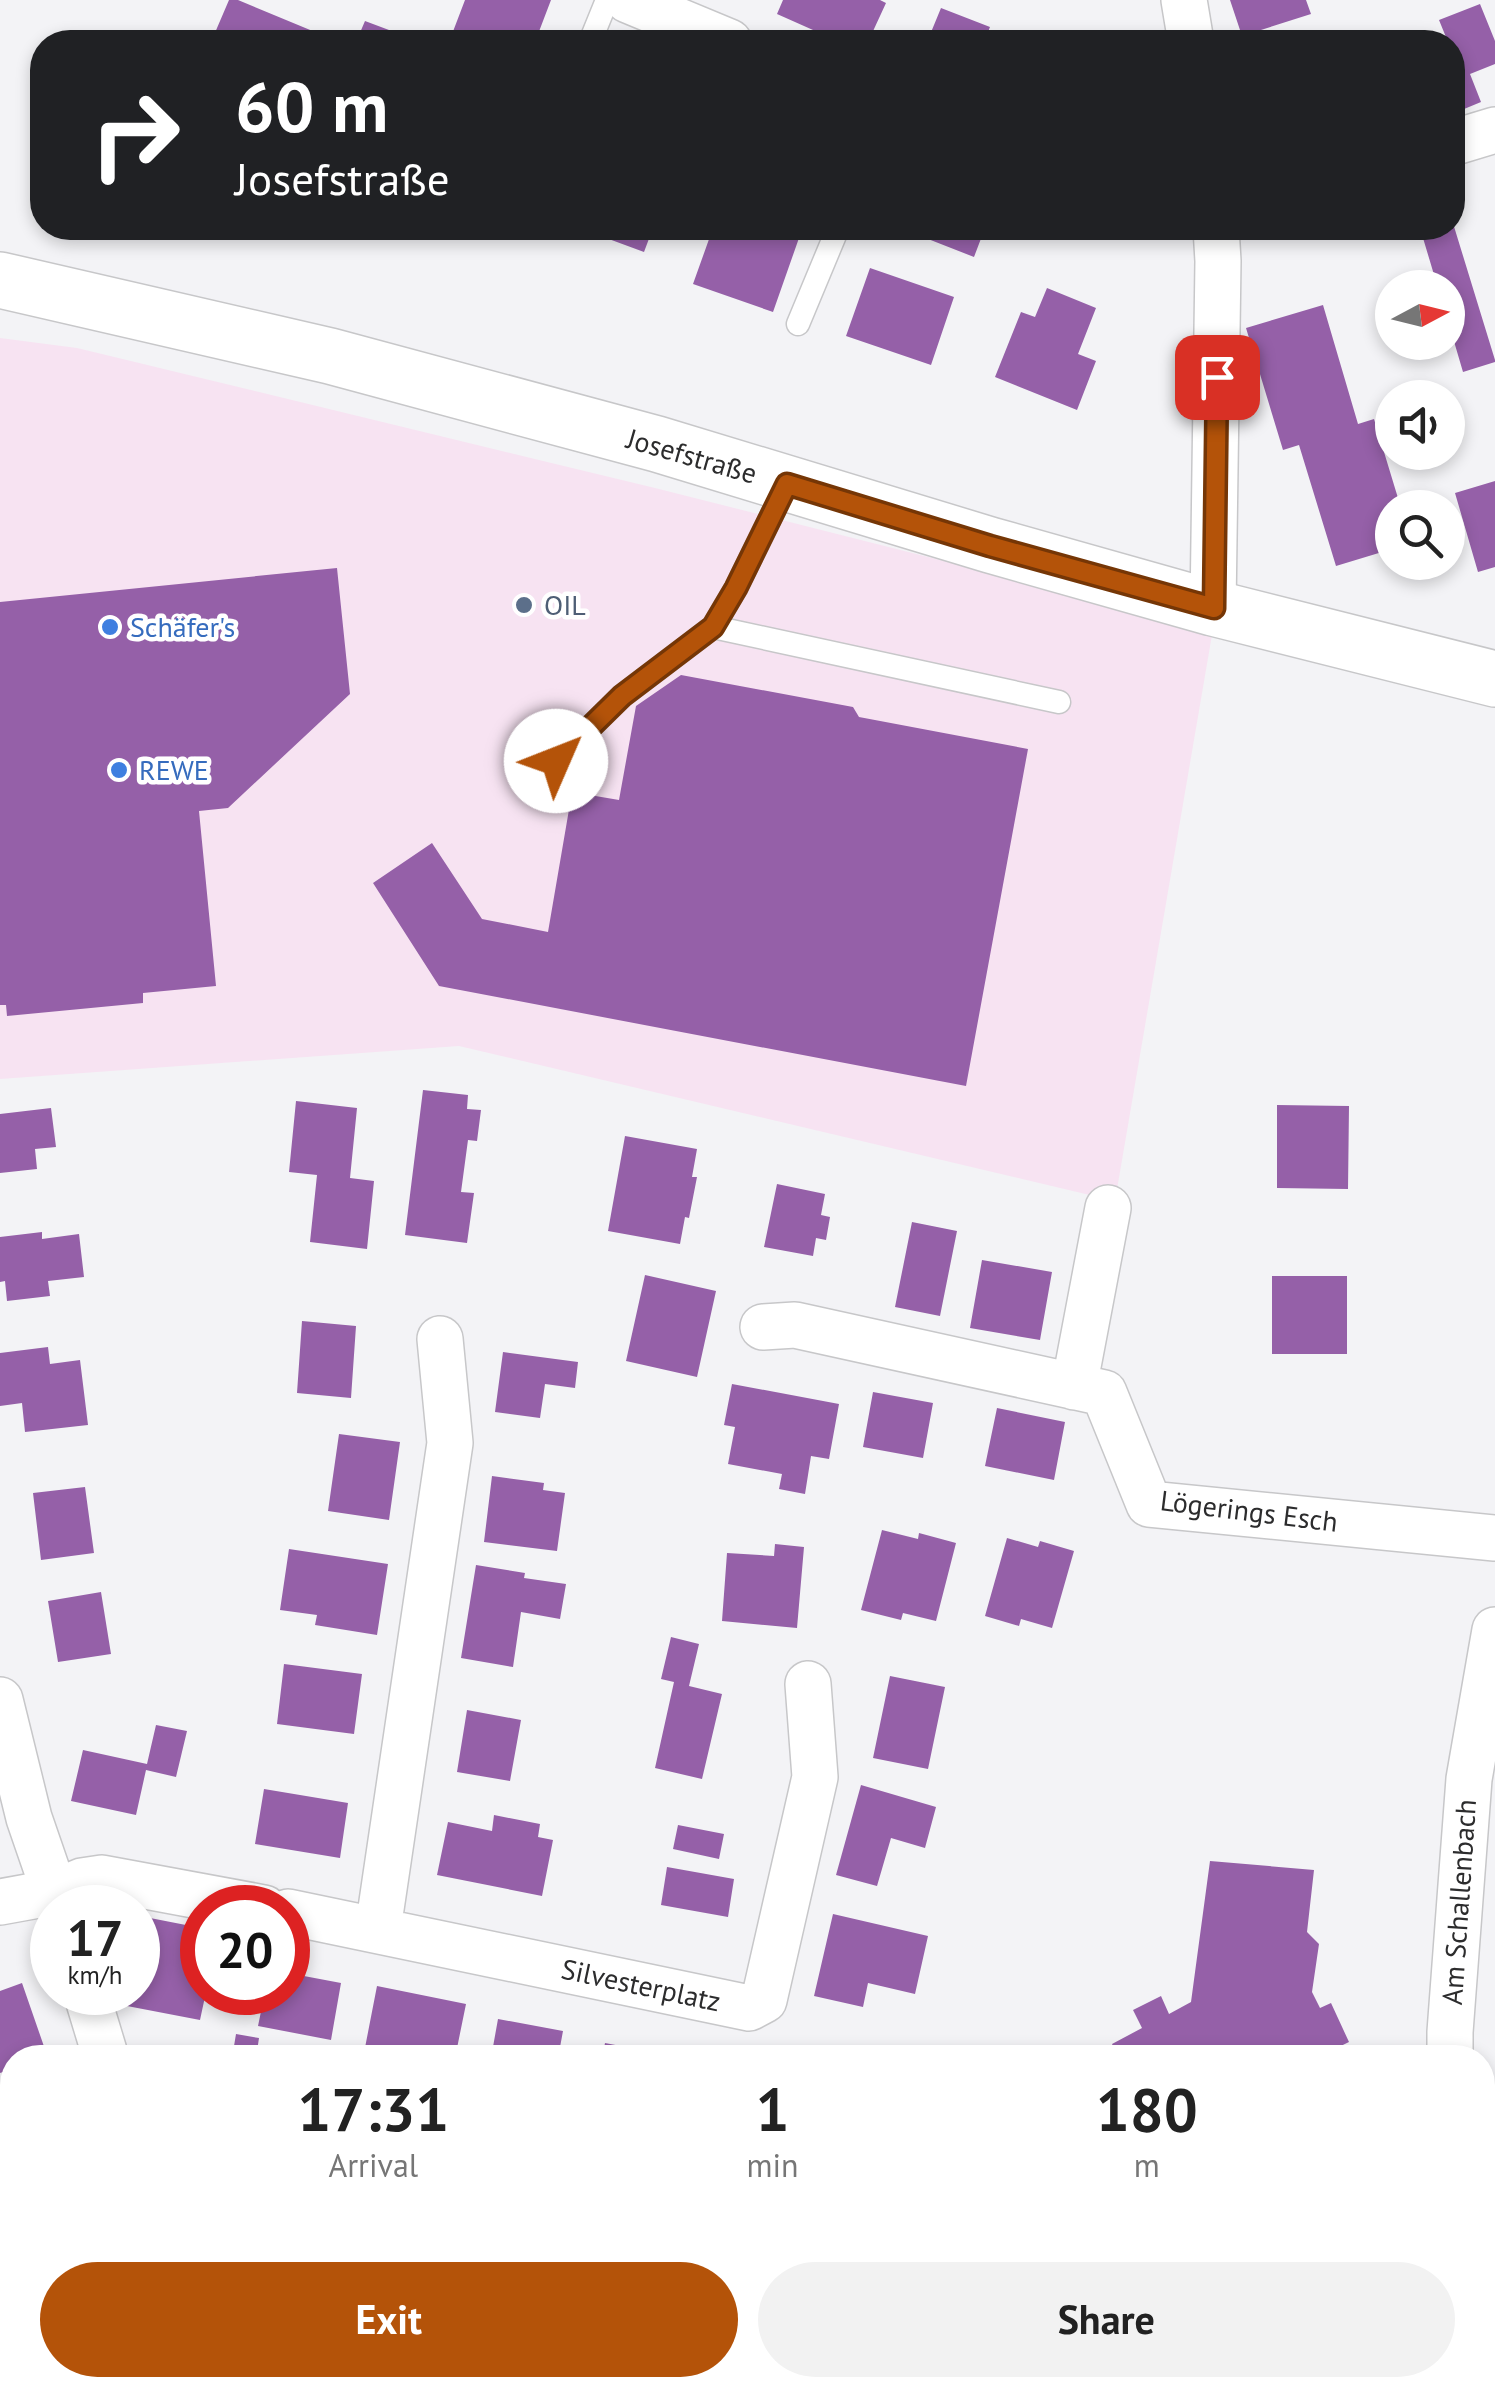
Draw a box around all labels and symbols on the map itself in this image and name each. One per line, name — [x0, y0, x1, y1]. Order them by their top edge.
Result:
north arrow — [1375, 270, 1465, 360]
pin — [1175, 335, 1260, 420]
street label: Josefstraße — [622, 419, 761, 492]
place label: OIL — [544, 586, 586, 623]
marker: OIL — [513, 594, 535, 616]
place label: Schäfer's — [130, 608, 235, 645]
marker: Schäfer's — [99, 616, 121, 638]
position arrow — [504, 709, 608, 813]
place label: REWE — [139, 751, 209, 788]
marker: REWE — [108, 759, 130, 781]
street label: Lögerings Esch — [1158, 1481, 1340, 1540]
street label: Am Schallenbach — [1433, 1798, 1484, 2006]
speed limit sign: 20 — [180, 1885, 310, 2015]
street label: Silvesterplatz — [558, 1950, 724, 2019]

